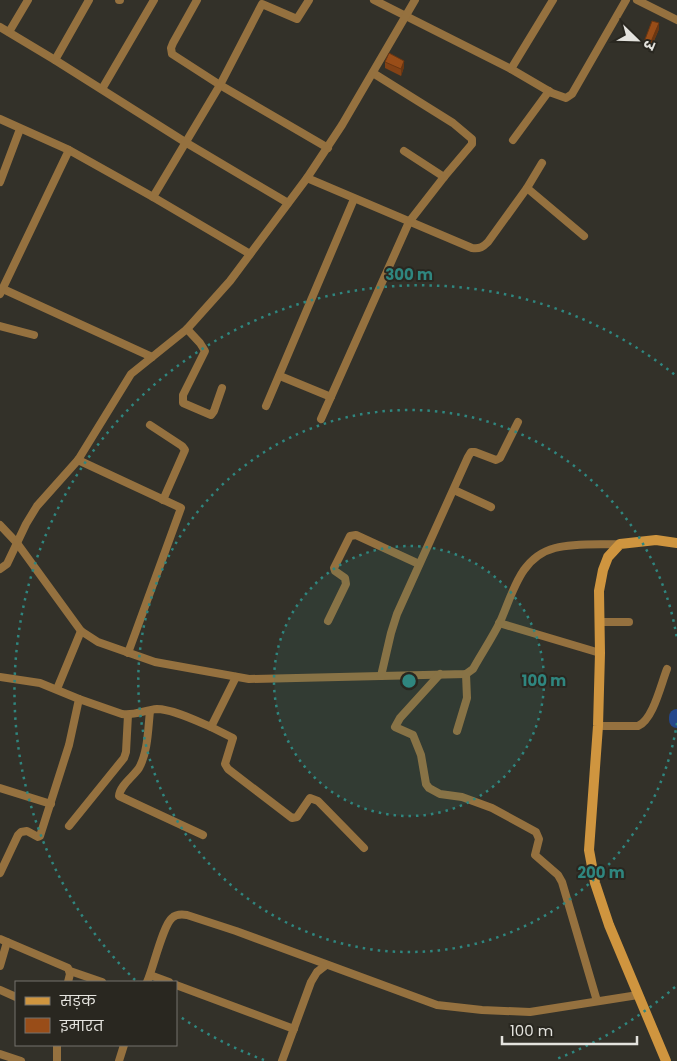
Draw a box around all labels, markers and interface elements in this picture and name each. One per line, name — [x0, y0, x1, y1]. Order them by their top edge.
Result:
north arrow — [612, 15, 662, 65]
text: उ — [638, 37, 660, 54]
text: 300 m — [385, 264, 433, 285]
text: 100 m — [522, 670, 566, 691]
centre of rings — [400, 672, 418, 690]
text: 200 m — [577, 862, 625, 883]
legend — [15, 981, 178, 1046]
text: सड़क — [59, 990, 97, 1011]
scale bar — [502, 1014, 637, 1046]
text: इमारत — [59, 1015, 104, 1036]
text: 100 m — [510, 1020, 553, 1041]

